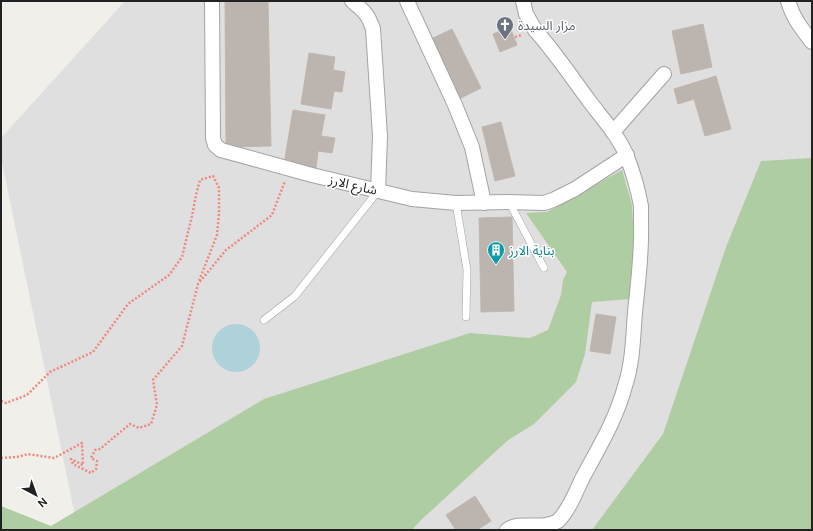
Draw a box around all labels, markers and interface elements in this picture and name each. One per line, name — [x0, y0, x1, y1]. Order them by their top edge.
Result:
church icon: مزار السيدة — [495, 15, 515, 40]
place label: مزار السيدة — [518, 17, 576, 34]
street label: شارع الارز — [326, 171, 379, 201]
building icon: بناية الارز — [486, 240, 506, 265]
place label: بناية الارز — [508, 242, 555, 259]
north arrow — [16, 475, 56, 515]
text: N — [35, 495, 50, 510]

